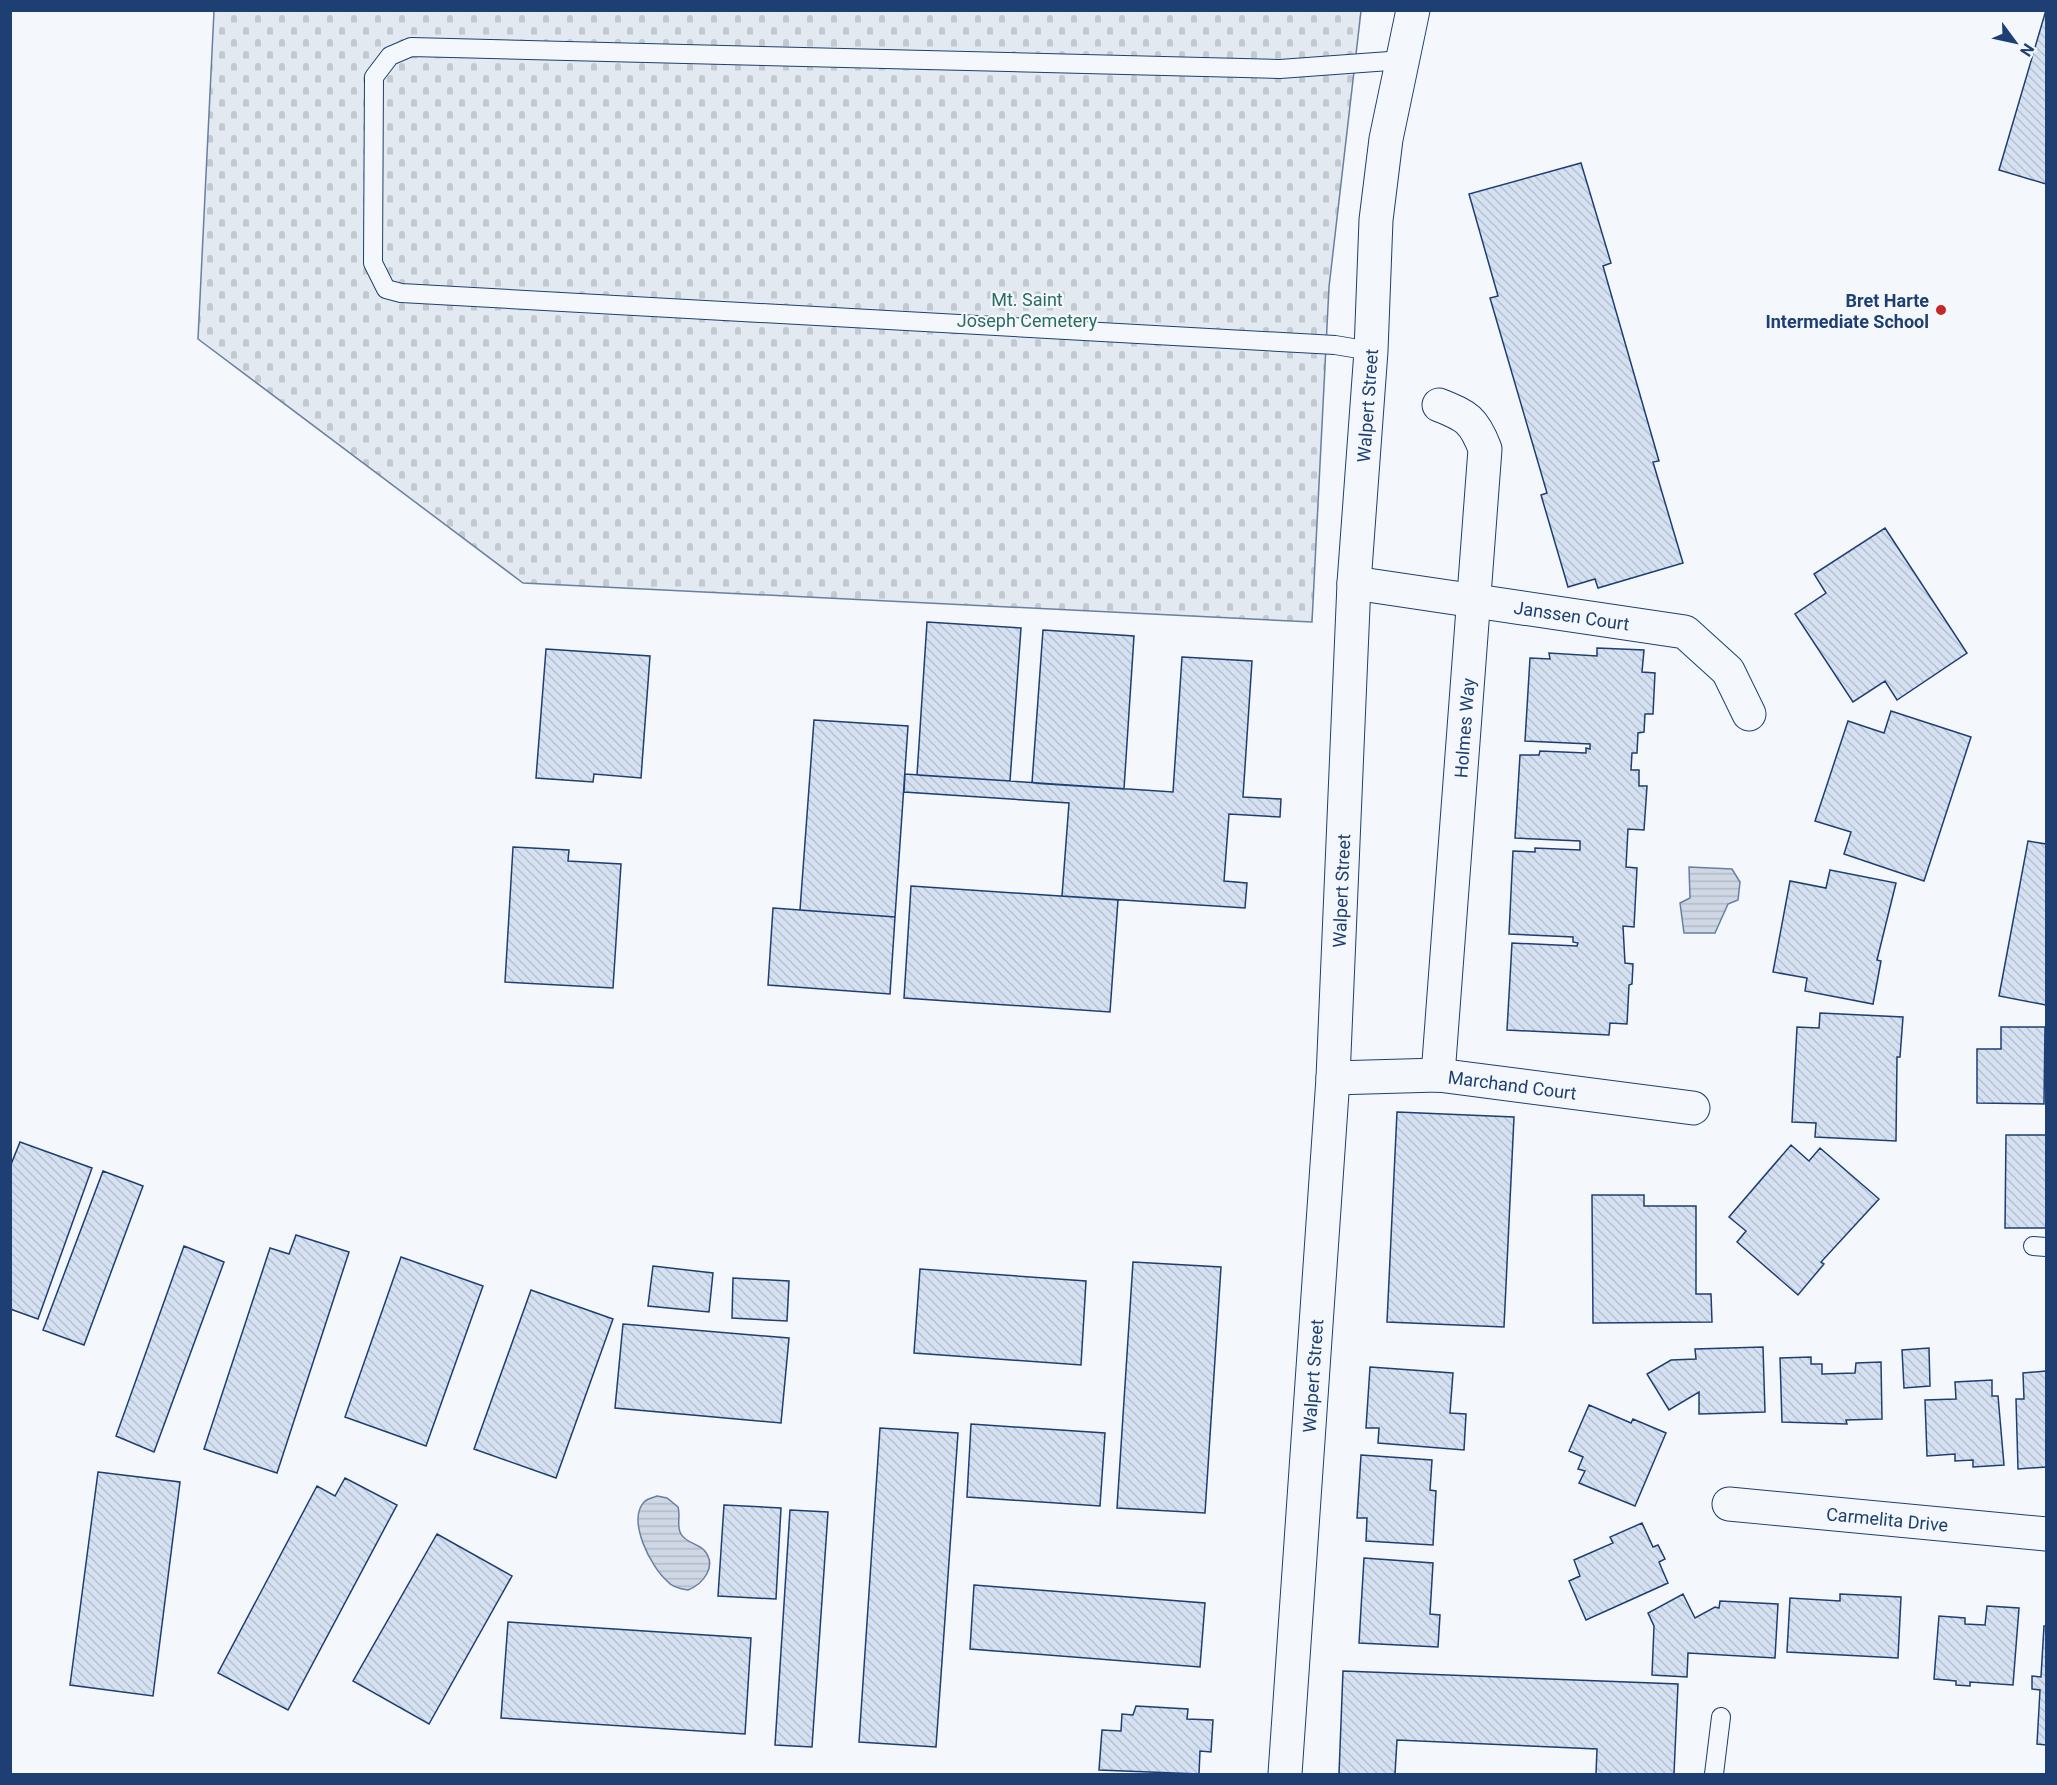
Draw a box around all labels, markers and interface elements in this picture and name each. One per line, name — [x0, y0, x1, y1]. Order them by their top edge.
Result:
north arrow — [1985, 12, 2045, 72]
text: N — [2016, 40, 2038, 60]
park label: Mt. Saint Joseph Cemetery — [957, 289, 1098, 331]
place label: Bret Harte Intermediate School — [1765, 290, 1929, 332]
marker: Bret Harte Intermediate School — [1934, 303, 1948, 317]
street label: Walpert Street — [1352, 348, 1382, 463]
street label: Janssen Court — [1512, 596, 1631, 634]
street label: Holmes Way — [1450, 677, 1478, 779]
street label: Walpert Street — [1328, 833, 1354, 948]
street label: Marchand Court — [1447, 1066, 1578, 1103]
street label: Walpert Street — [1298, 1318, 1327, 1434]
street label: Carmelita Drive — [1825, 1503, 1949, 1535]

